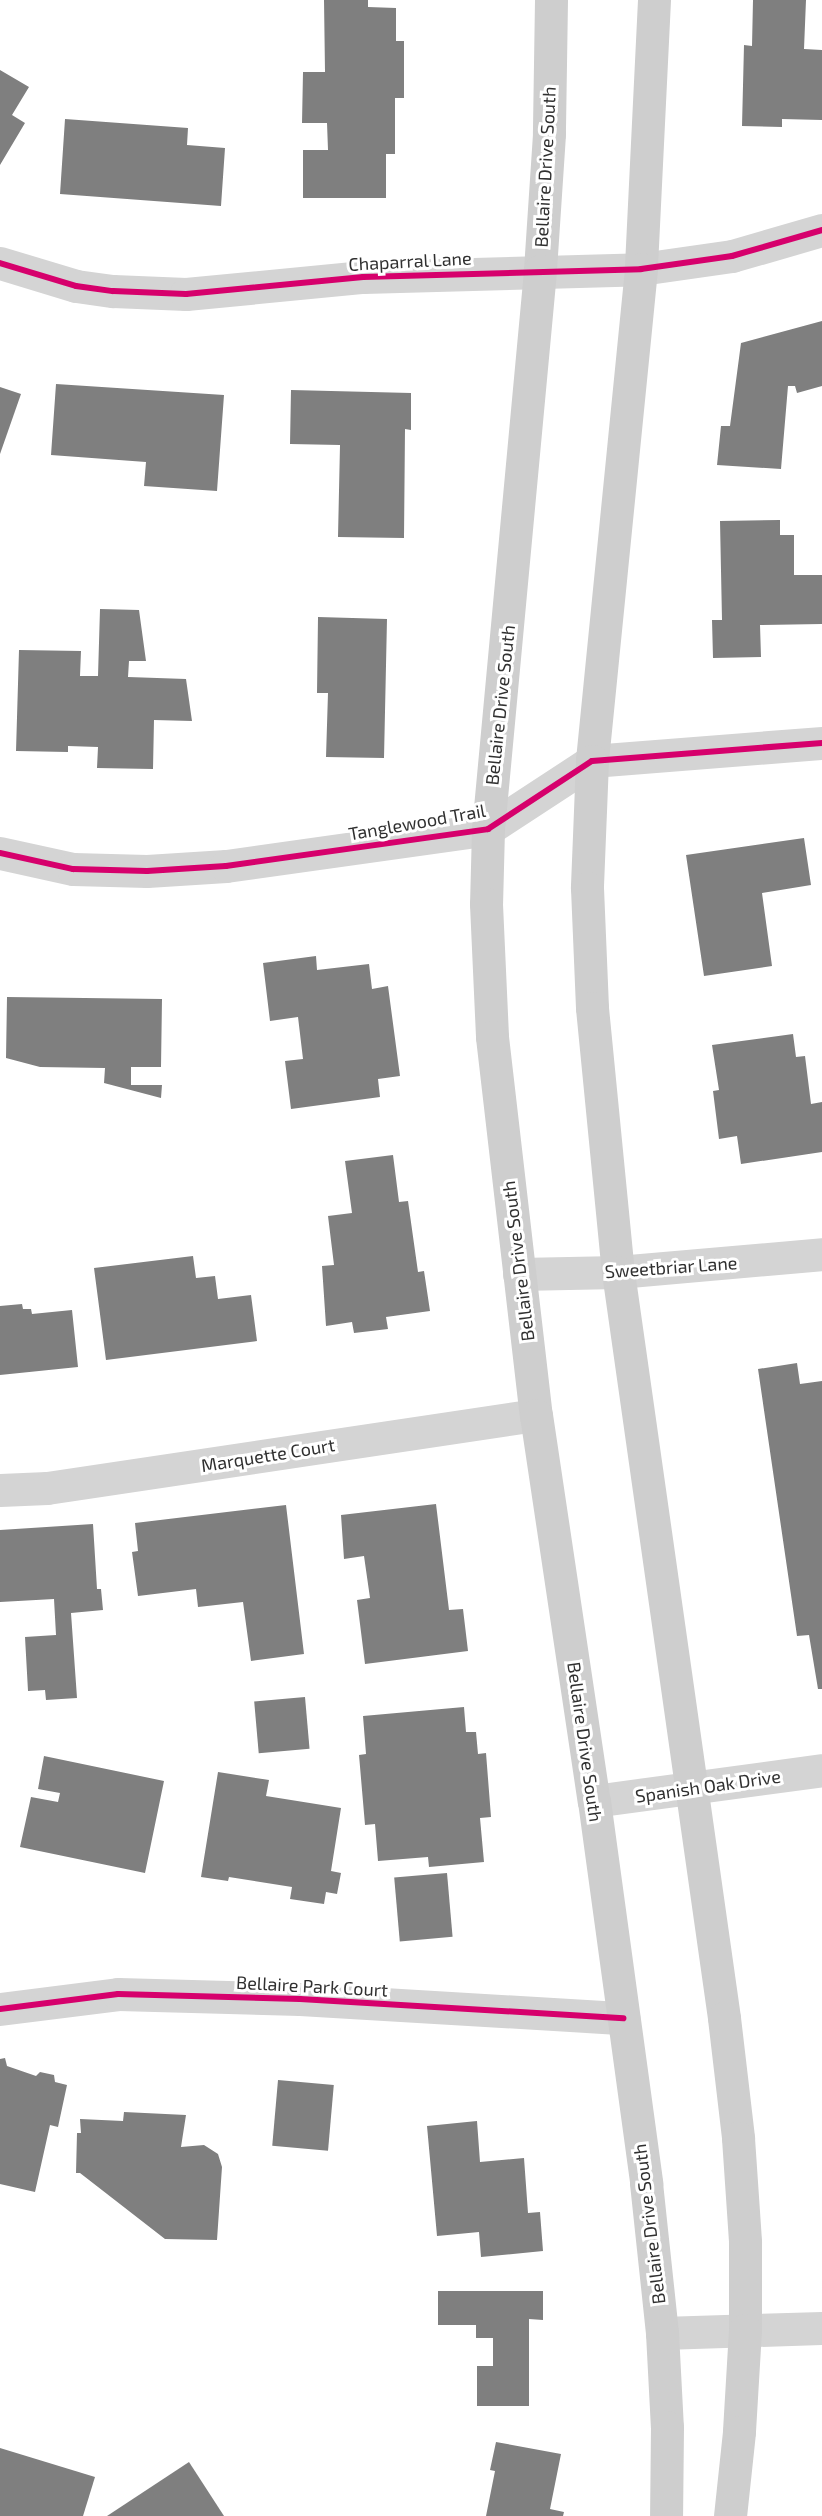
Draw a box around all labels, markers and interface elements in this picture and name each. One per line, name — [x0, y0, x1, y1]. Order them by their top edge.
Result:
street label: Bellaire Drive South — [530, 86, 560, 248]
street label: Chaparral Lane — [348, 247, 472, 275]
street label: Bellaire Drive South — [481, 624, 519, 786]
street label: Tanglewood Trail — [346, 799, 488, 845]
street label: Bellaire Drive South — [497, 1180, 539, 1342]
street label: Sweetbriar Lane — [604, 1252, 738, 1282]
street label: Marquette Court — [200, 1434, 336, 1476]
street label: Bellaire Drive South — [563, 1661, 607, 1823]
street label: Spanish Oak Drive — [634, 1765, 782, 1807]
street label: Bellaire Park Court — [235, 1971, 389, 2001]
street label: Bellaire Drive South — [628, 2143, 670, 2305]

